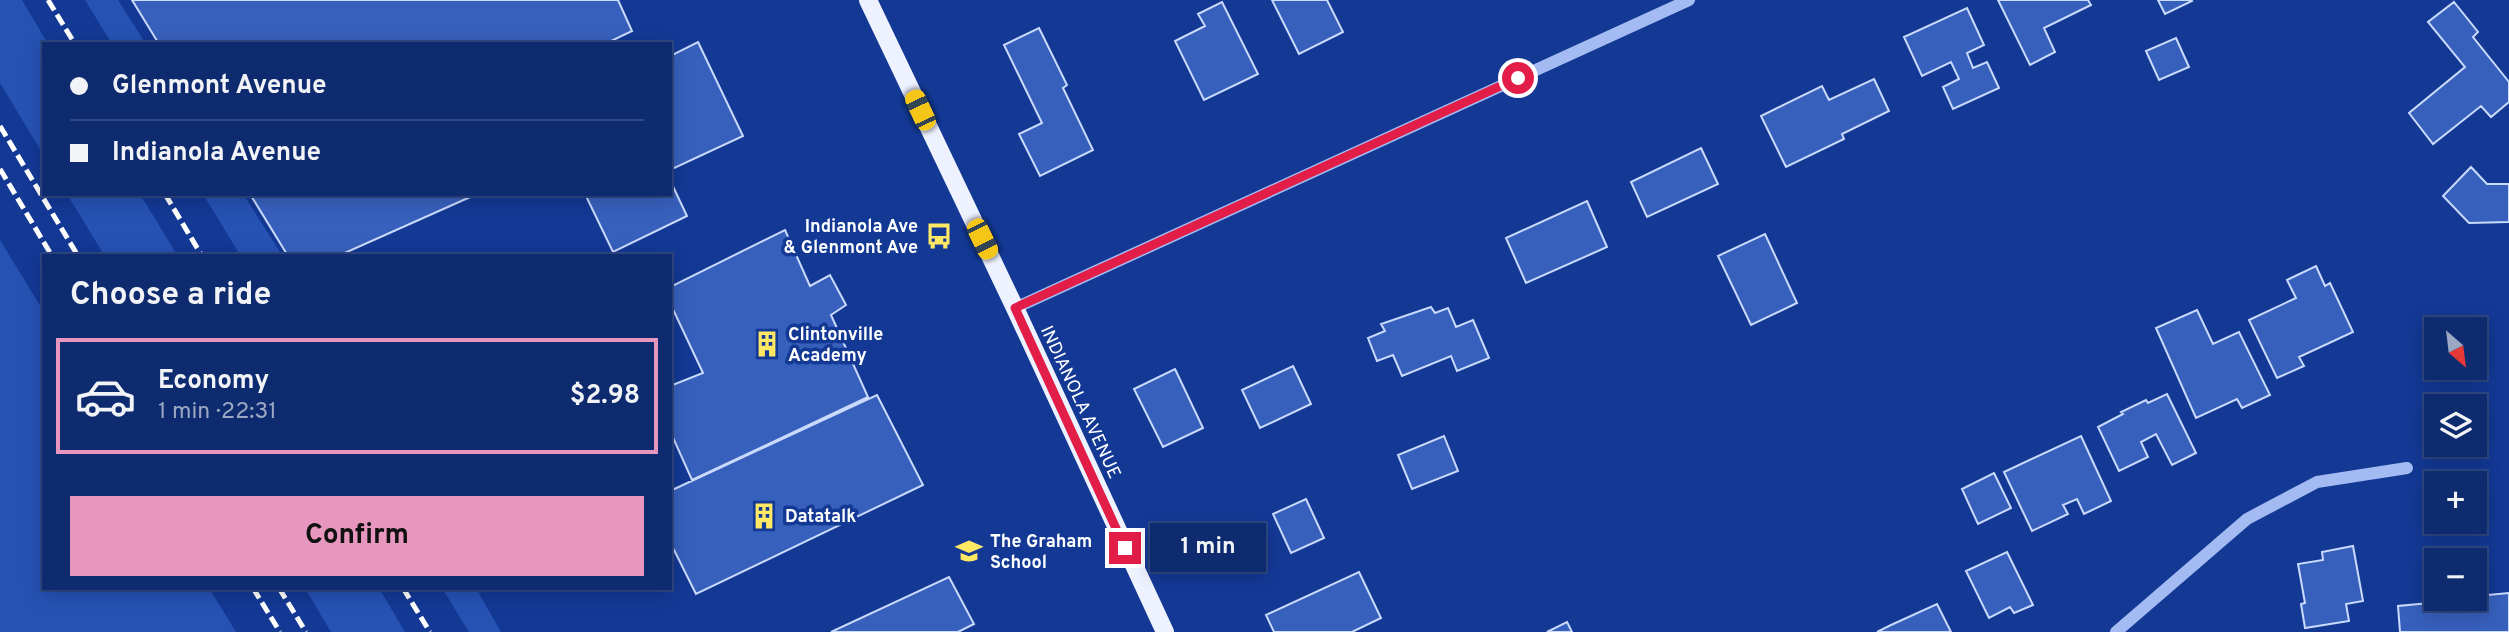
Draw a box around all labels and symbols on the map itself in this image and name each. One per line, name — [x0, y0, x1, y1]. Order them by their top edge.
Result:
route start — [1502, 62, 1534, 94]
car — [902, 87, 939, 133]
place label: Indianola Ave & Glenmont Ave — [784, 216, 918, 260]
car — [964, 216, 1001, 262]
bus stop icon: Indianola Ave & Glenmont Ave — [924, 221, 954, 251]
north arrow — [2424, 317, 2487, 380]
street label: INDIANOLA AVENUE — [1034, 322, 1125, 483]
place label: Clintonville Academy — [788, 324, 883, 368]
building icon: Clintonville Academy — [752, 329, 782, 359]
building icon: Datatalk — [749, 501, 779, 531]
place label: Datatalk — [785, 506, 856, 529]
callout: 1 min — [1150, 524, 1265, 572]
place label: The Graham School — [990, 531, 1092, 575]
route end — [1109, 532, 1141, 564]
school or university icon: The Graham School — [954, 536, 984, 566]

